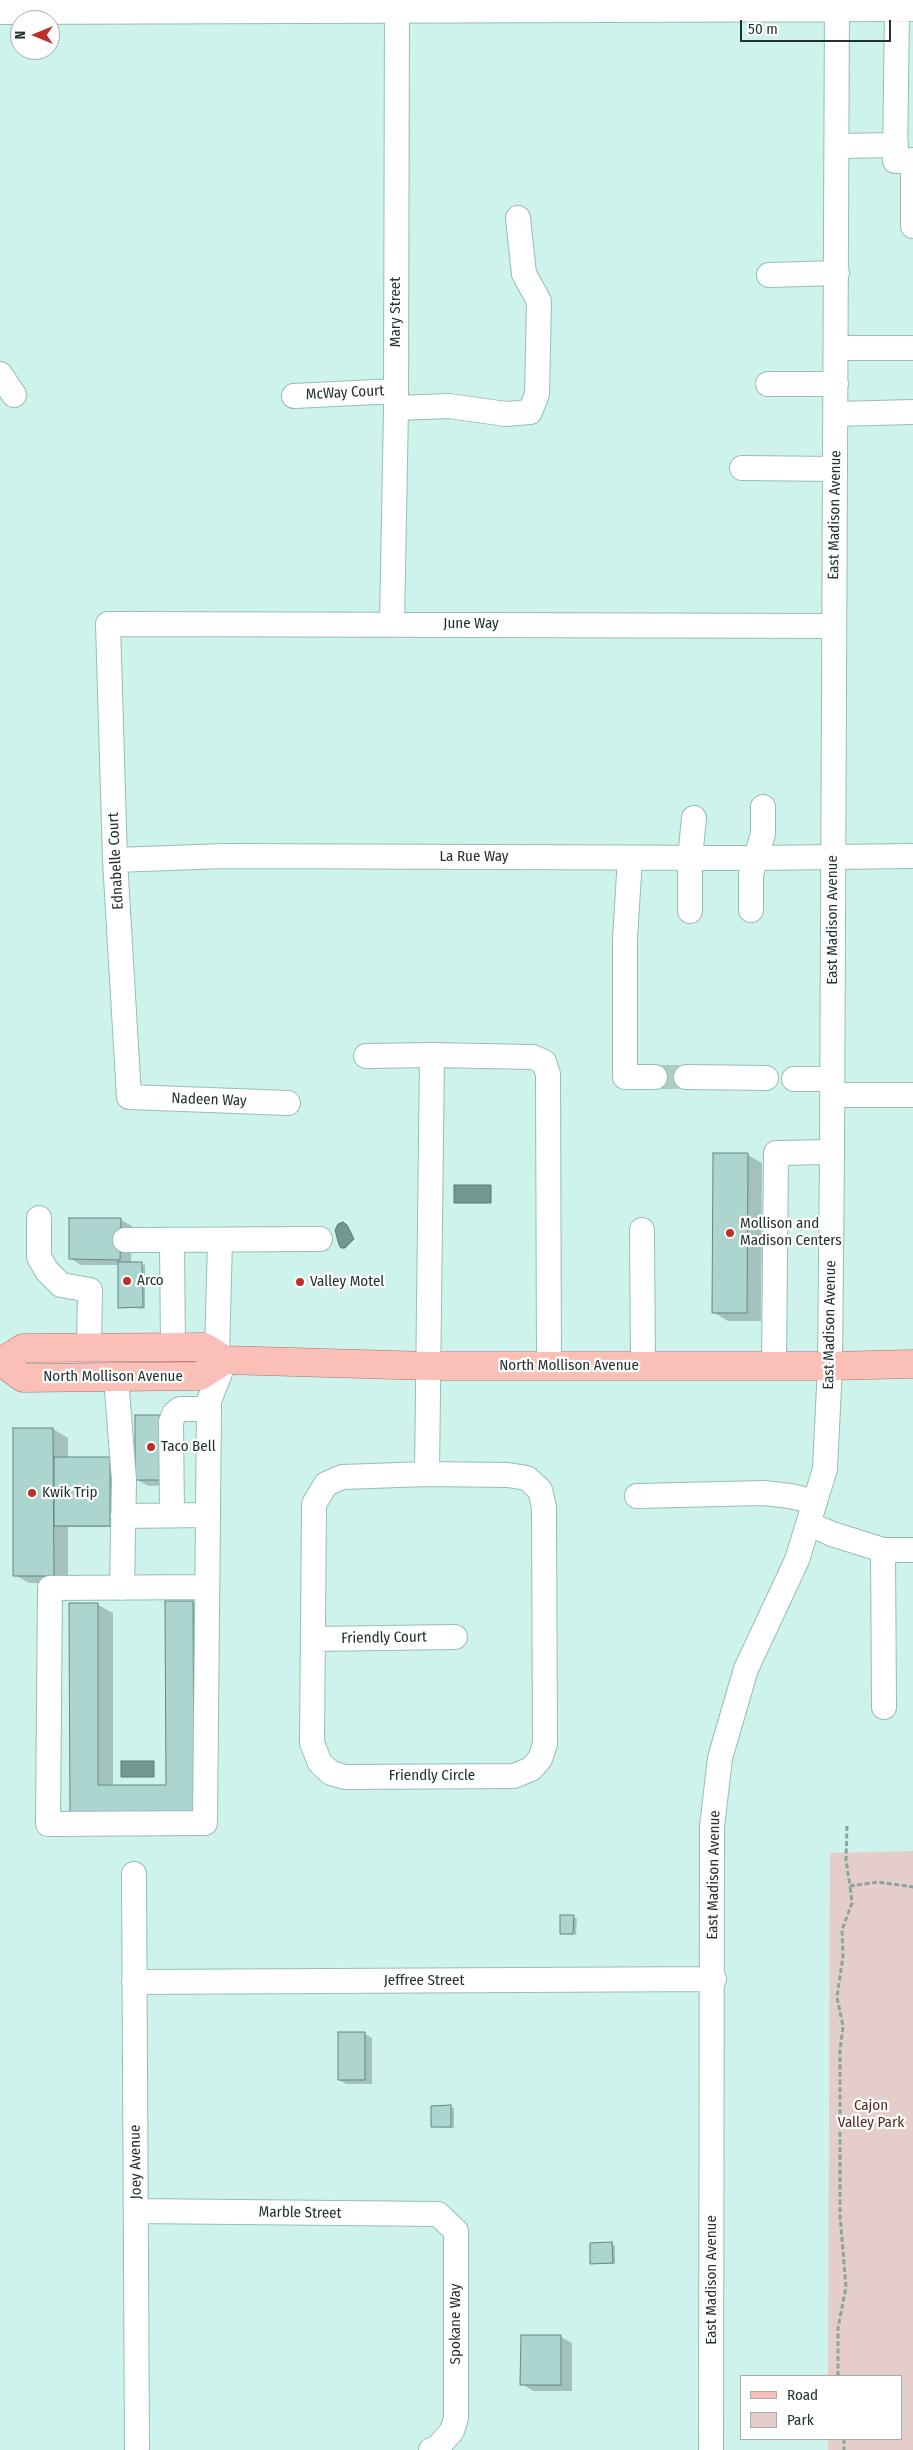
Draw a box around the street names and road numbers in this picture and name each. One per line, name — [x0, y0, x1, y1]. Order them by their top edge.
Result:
street label: Mary Street — [387, 277, 405, 347]
street label: McWay Court — [305, 382, 385, 404]
street label: East Madison Avenue — [825, 450, 845, 580]
street label: June Way — [443, 615, 499, 633]
street label: Ednabelle Court — [104, 812, 128, 910]
street label: La Rue Way — [440, 848, 508, 866]
street label: East Madison Avenue — [824, 855, 842, 985]
street label: Nadeen Way — [171, 1090, 247, 1110]
street label: East Madison Avenue — [820, 1260, 840, 1390]
street label: North Mollison Avenue — [499, 1357, 639, 1375]
street label: North Mollison Avenue — [43, 1368, 183, 1386]
street label: Friendly Court — [341, 1628, 427, 1648]
street label: Friendly Circle — [389, 1767, 475, 1785]
street label: East Madison Avenue — [704, 1810, 724, 1940]
street label: Jeffree Street — [384, 1972, 464, 1990]
street label: Joey Avenue — [126, 2125, 146, 2199]
street label: Marble Street — [258, 2203, 342, 2223]
street label: East Madison Avenue — [703, 2215, 721, 2345]
street label: Spokane Way — [447, 2284, 465, 2364]

